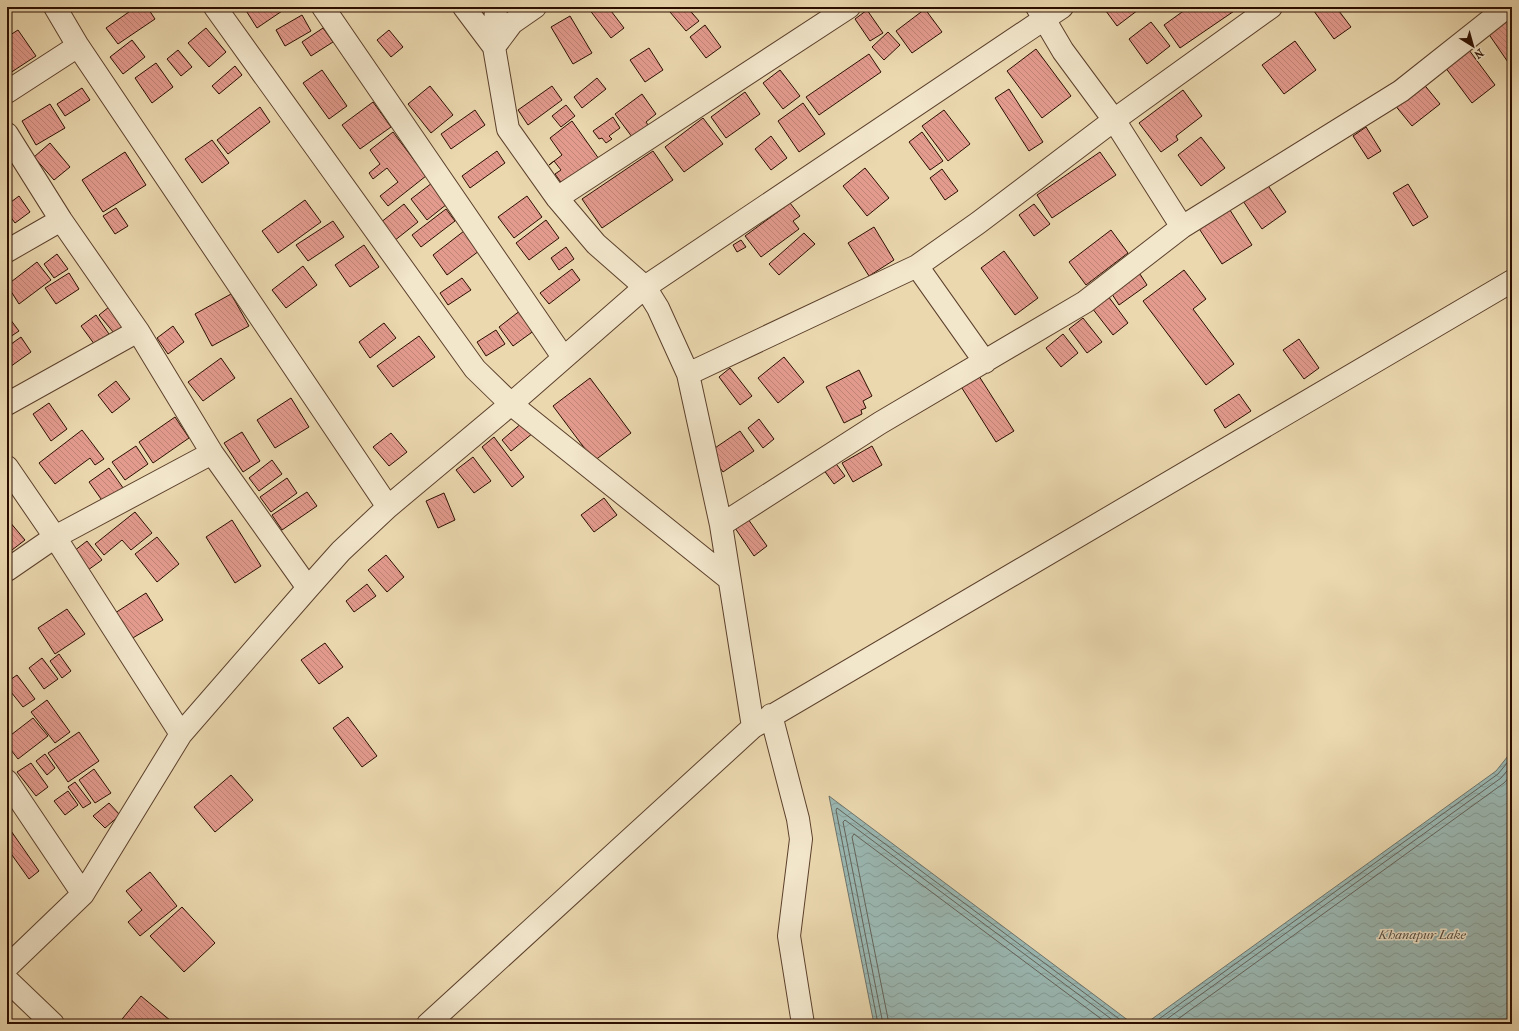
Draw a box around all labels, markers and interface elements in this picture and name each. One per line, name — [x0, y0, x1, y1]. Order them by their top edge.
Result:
north arrow — [1453, 26, 1493, 66]
text: N — [1471, 46, 1486, 62]
water label: Khanapur Lake — [1377, 927, 1467, 942]

